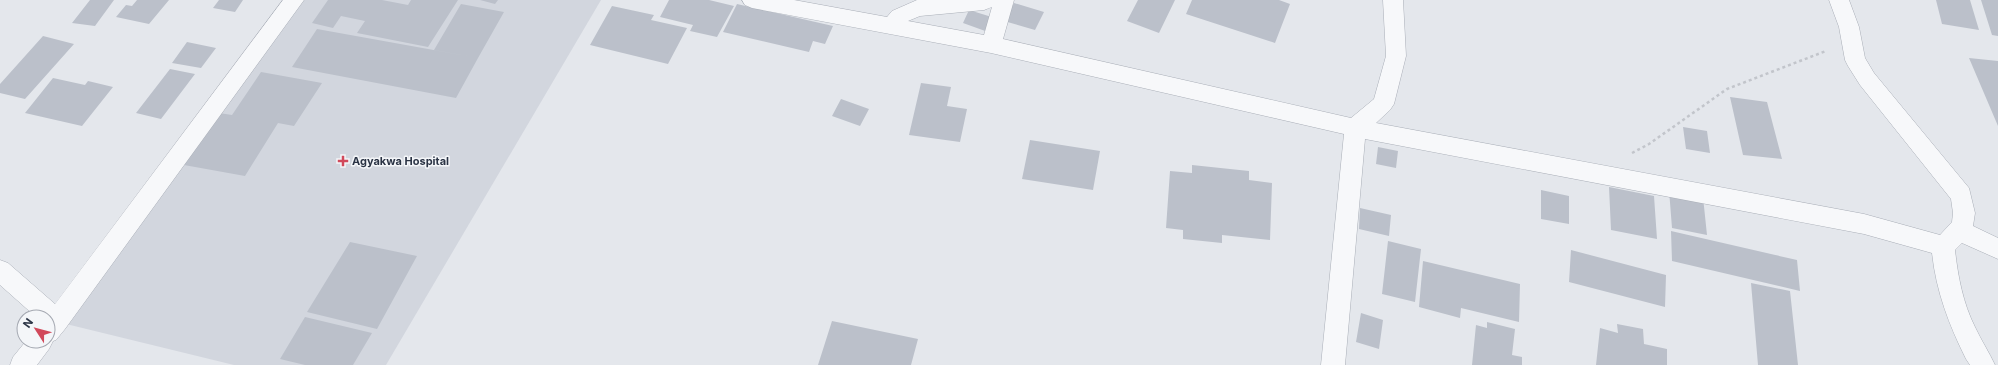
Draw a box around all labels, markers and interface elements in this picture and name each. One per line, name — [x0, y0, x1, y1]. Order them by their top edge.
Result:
place label: Agyakwa Hospital — [352, 154, 449, 168]
marker: Agyakwa Hospital — [337, 155, 349, 167]
north arrow — [16, 309, 56, 349]
text: N — [20, 316, 36, 331]

